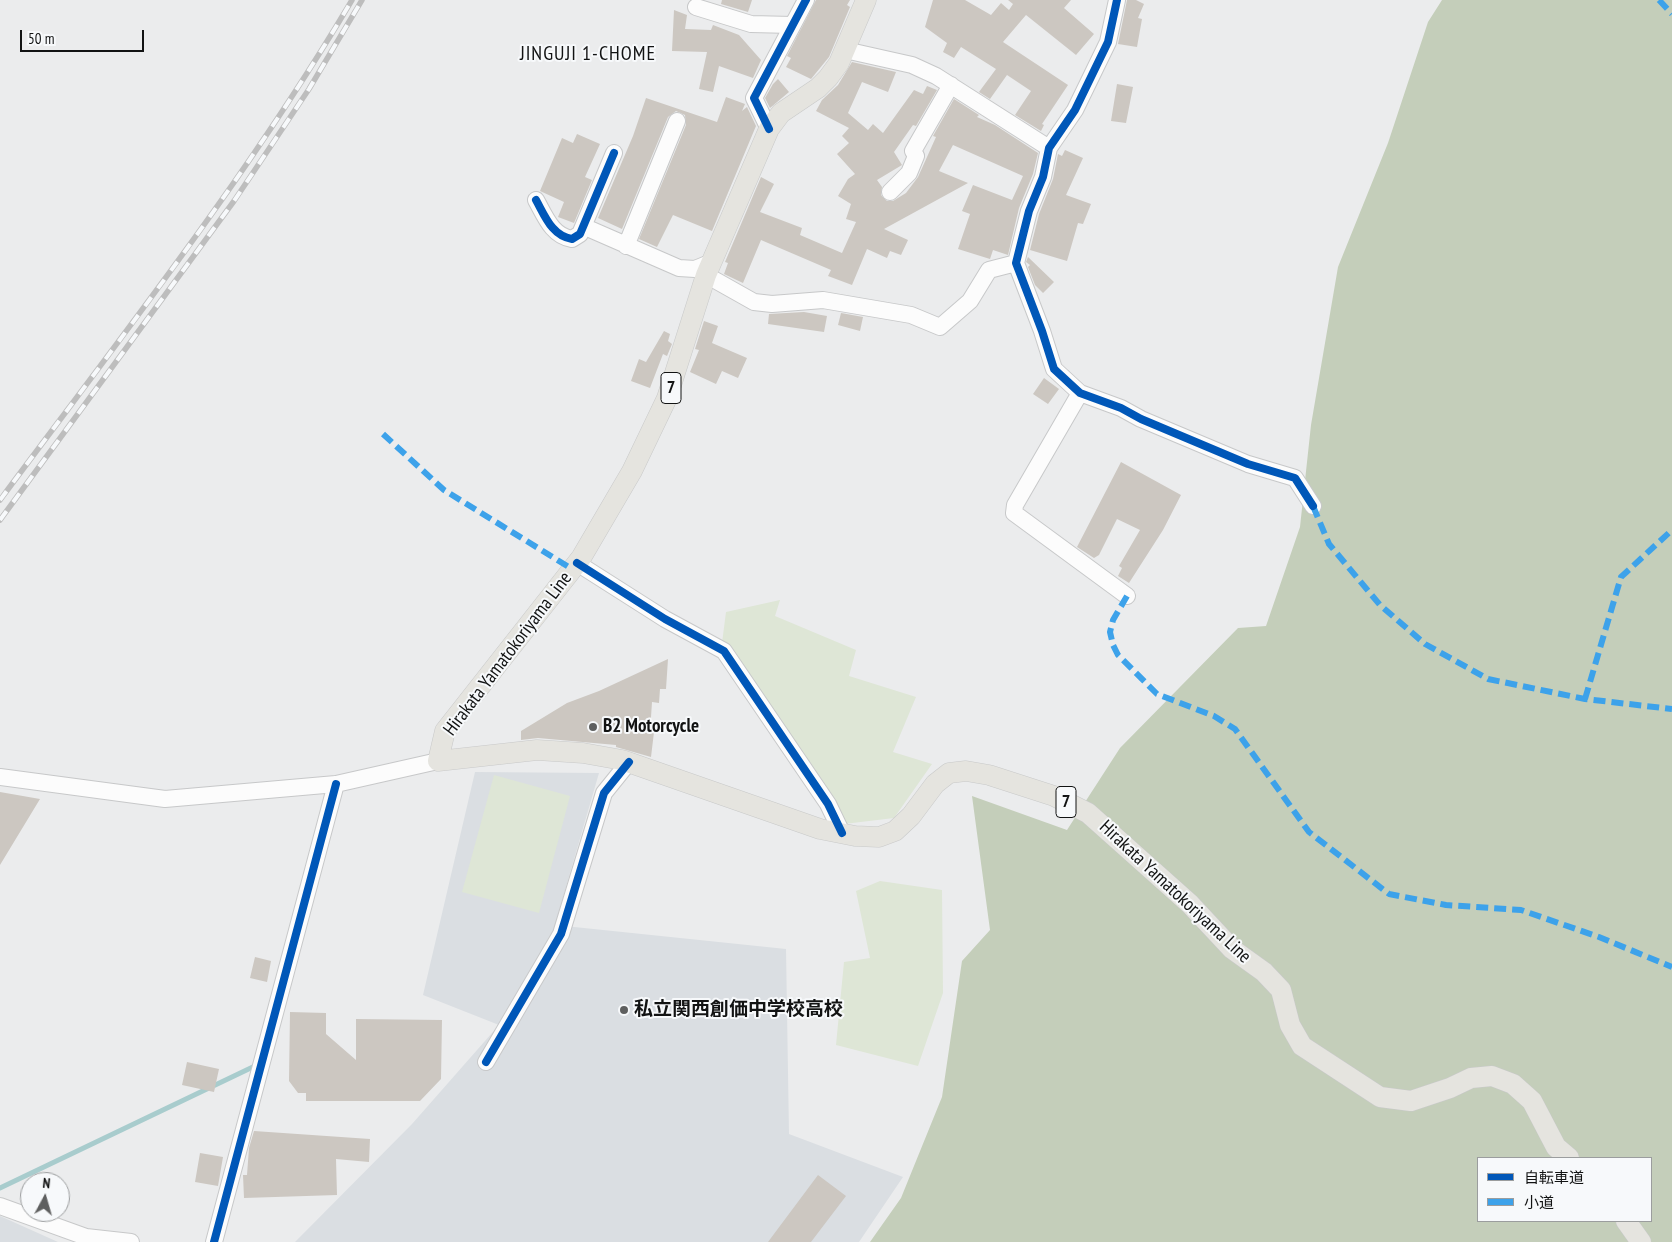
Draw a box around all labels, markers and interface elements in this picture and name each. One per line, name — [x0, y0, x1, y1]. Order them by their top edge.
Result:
scale bar — [22, 20, 146, 52]
text: 50 m — [28, 29, 54, 48]
district label: JINGUJI 1-CHOME — [518, 42, 658, 66]
road number: 7 — [661, 372, 681, 403]
street label: Hirakata Yamatokoriyama Line — [439, 568, 577, 740]
place label: B2 Motorcycle — [603, 716, 699, 738]
marker: B2 Motorcycle — [587, 721, 599, 733]
road number: 7 — [1056, 786, 1076, 818]
street label: Hirakata Yamatokoriyama Line — [1094, 816, 1256, 968]
place label: 私立関西創価中学校高校 — [634, 999, 843, 1021]
marker: 私立関西創価中学校高校 — [618, 1004, 630, 1016]
legend — [1477, 1157, 1652, 1222]
text: 自転車道 — [1524, 1168, 1584, 1187]
north arrow — [20, 1172, 70, 1222]
text: N — [42, 1174, 51, 1192]
text: 小道 — [1524, 1193, 1554, 1212]

